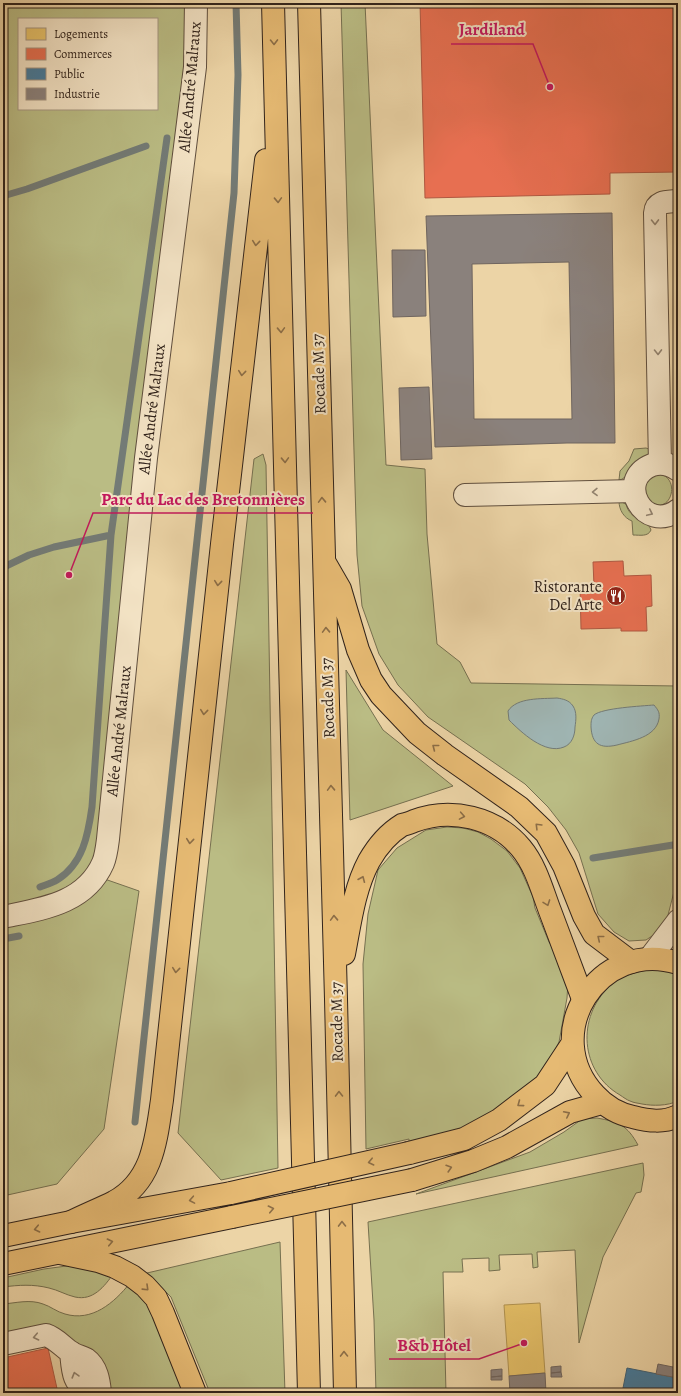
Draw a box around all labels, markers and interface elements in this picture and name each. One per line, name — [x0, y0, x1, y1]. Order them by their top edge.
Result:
callout: Jardiland — [451, 15, 533, 44]
legend — [18, 18, 158, 110]
text: Jardiland — [459, 18, 526, 41]
street label: Allée André Malraux — [173, 20, 207, 154]
text: Logements — [54, 26, 108, 42]
one-way arrow — [270, 39, 278, 45]
text: Commerces — [54, 46, 112, 62]
text: Public — [54, 66, 85, 82]
text: Industrie — [54, 86, 100, 102]
one-way arrow — [274, 197, 282, 203]
one-way arrow — [651, 219, 659, 225]
one-way arrow — [252, 240, 261, 246]
one-way arrow — [277, 327, 286, 333]
street label: Rocade M 37 — [307, 333, 331, 415]
street label: Allée André Malraux — [133, 342, 171, 477]
one-way arrow — [654, 349, 662, 355]
one-way arrow — [237, 369, 246, 376]
one-way arrow — [281, 457, 289, 463]
callout: Parc du Lac des Bretonnières — [93, 484, 313, 513]
text: Parc du Lac des Bretonnières — [101, 488, 305, 511]
one-way arrow — [592, 488, 598, 496]
one-way arrow — [318, 497, 327, 503]
one-way arrow — [646, 508, 653, 516]
place label: Ristorante Del Arte — [534, 576, 602, 616]
one-way arrow — [214, 580, 223, 586]
restaurant icon: Ristorante Del Arte — [605, 585, 627, 607]
one-way arrow — [322, 627, 330, 633]
street label: Rocade M 37 — [316, 657, 340, 739]
street label: Allée André Malraux — [101, 664, 137, 799]
one-way arrow — [200, 709, 209, 715]
one-way arrow — [432, 744, 439, 752]
one-way arrow — [326, 785, 335, 791]
one-way arrow — [459, 811, 465, 820]
one-way arrow — [535, 823, 543, 831]
one-way arrow — [186, 838, 195, 844]
one-way arrow — [357, 875, 365, 883]
one-way arrow — [543, 899, 551, 906]
one-way arrow — [330, 915, 338, 921]
one-way arrow — [597, 936, 604, 943]
one-way arrow — [172, 967, 181, 973]
street label: Rocade M 37 — [325, 981, 349, 1062]
one-way arrow — [334, 1091, 343, 1097]
one-way arrow — [518, 1099, 525, 1106]
one-way arrow — [563, 1111, 570, 1119]
one-way arrow — [368, 1157, 374, 1165]
one-way arrow — [445, 1164, 452, 1173]
one-way arrow — [189, 1195, 196, 1204]
one-way arrow — [267, 1205, 274, 1213]
one-way arrow — [337, 1221, 346, 1227]
one-way arrow — [34, 1224, 40, 1232]
one-way arrow — [107, 1239, 113, 1247]
one-way arrow — [141, 1283, 149, 1291]
callout: B&b Hôtel — [389, 1330, 479, 1359]
one-way arrow — [33, 1333, 39, 1341]
text: B&b Hôtel — [397, 1334, 471, 1357]
one-way arrow — [340, 1351, 349, 1357]
one-way arrow — [71, 1372, 80, 1379]

